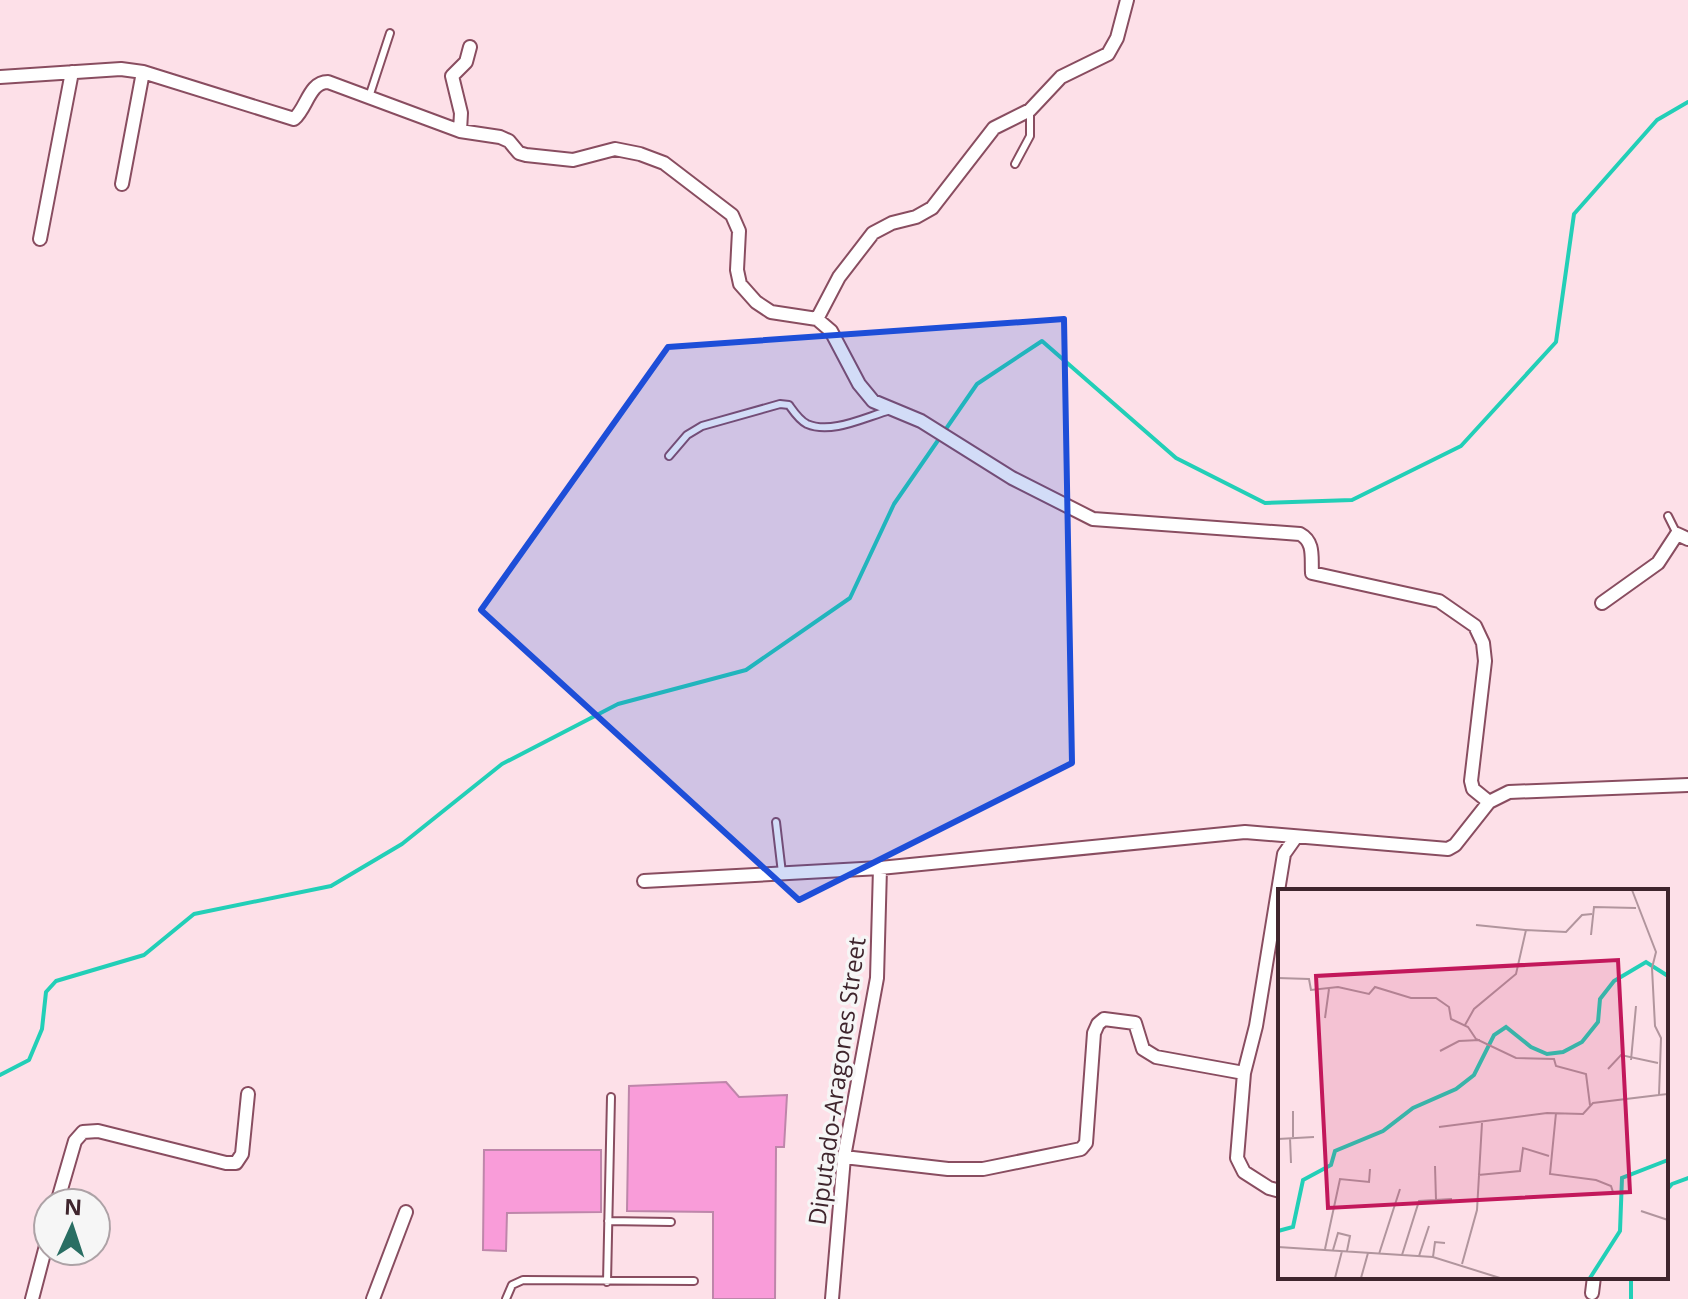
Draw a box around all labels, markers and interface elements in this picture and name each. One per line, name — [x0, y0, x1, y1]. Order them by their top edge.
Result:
inset map — [1278, 889, 1668, 1279]
street label: Diputado-Aragones Street — [799, 935, 873, 1227]
north arrow — [32, 1187, 112, 1267]
text: N — [63, 1191, 83, 1221]

